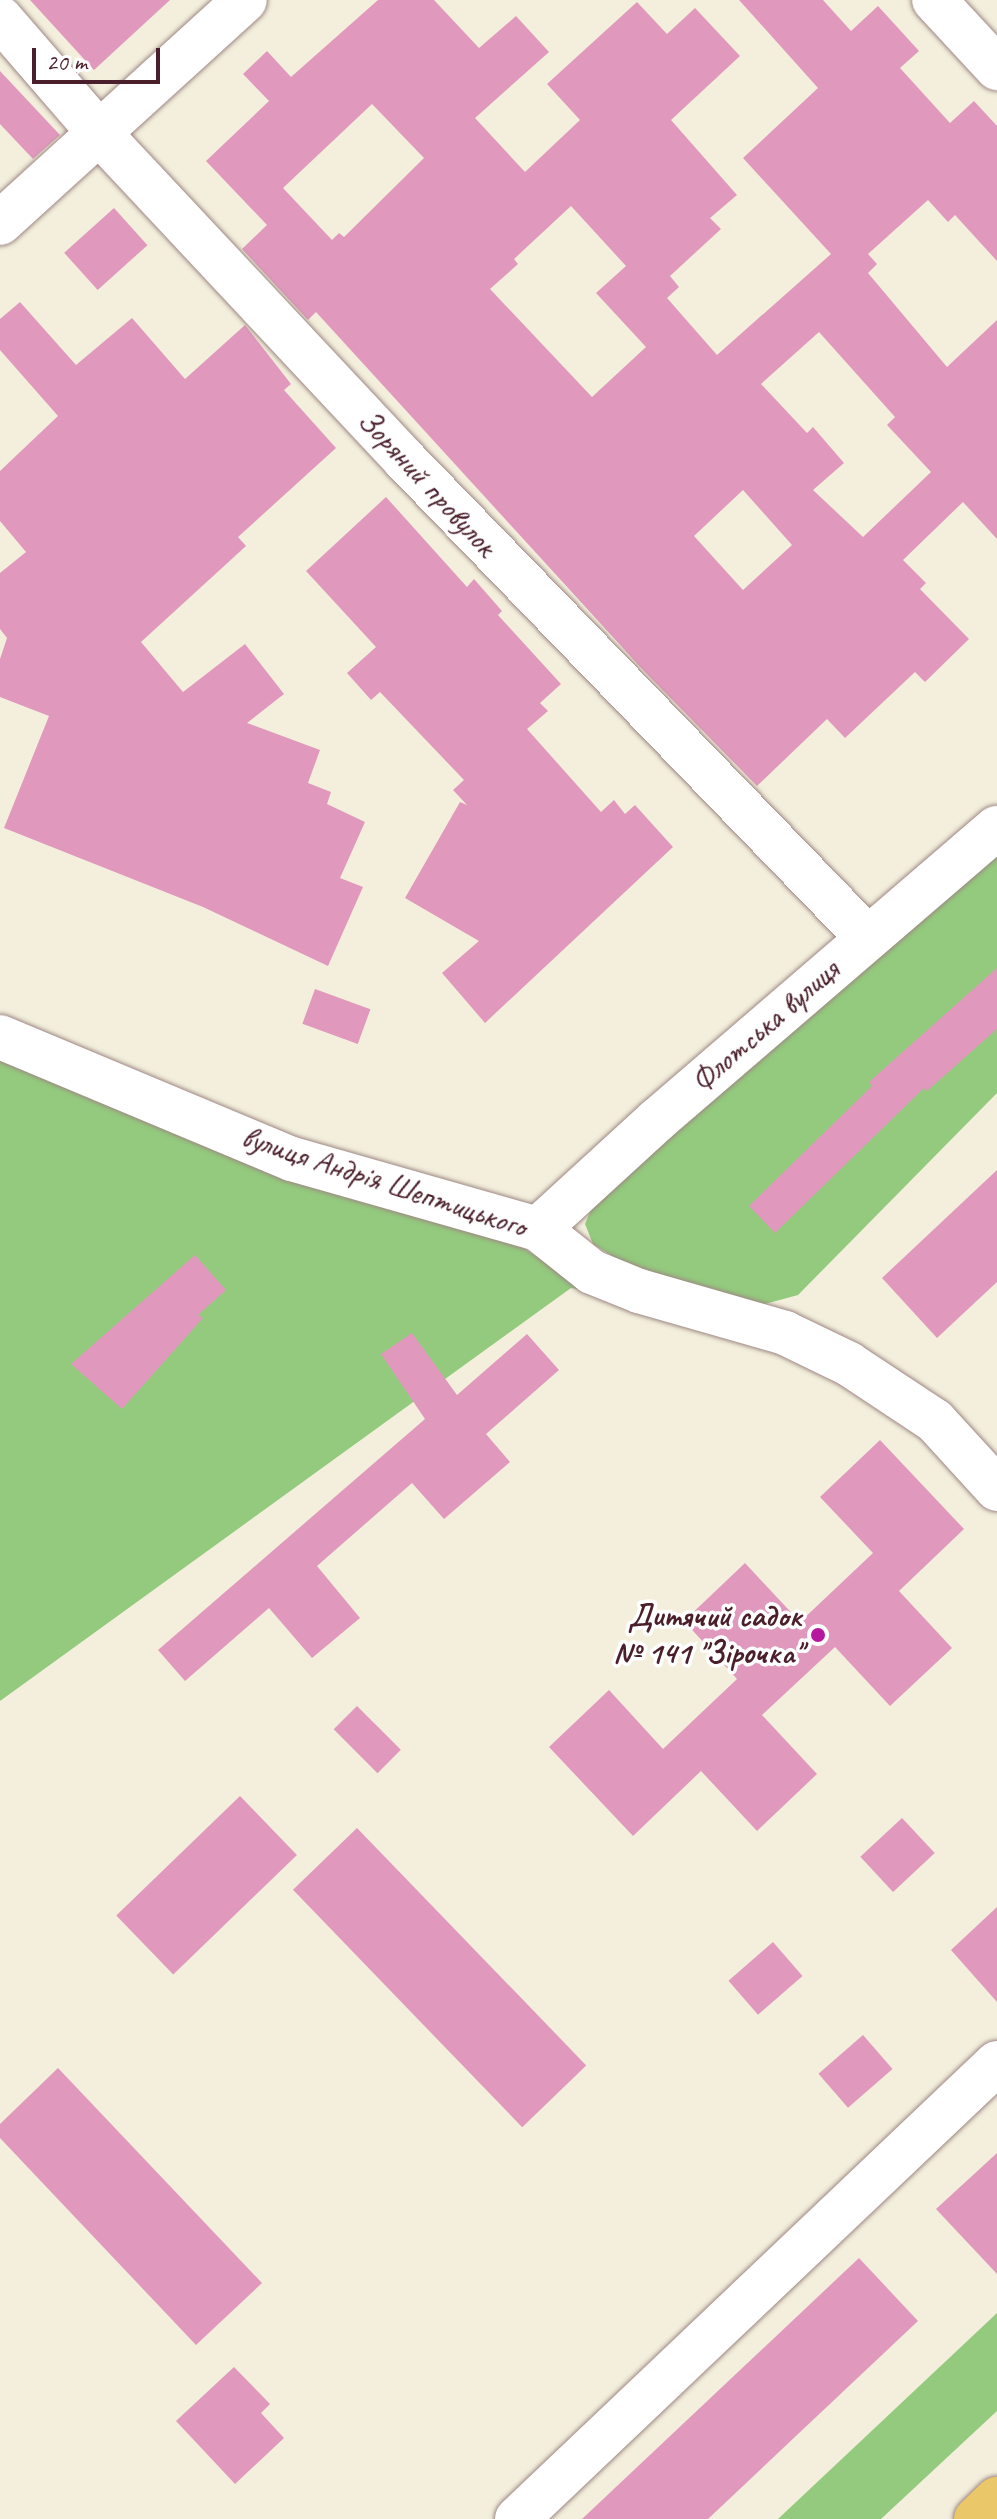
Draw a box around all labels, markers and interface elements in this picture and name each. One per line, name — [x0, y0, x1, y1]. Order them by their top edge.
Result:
scale bar — [36, 32, 164, 82]
text: 20 m — [46, 47, 87, 77]
street label: Зоряний провулок — [349, 402, 505, 564]
street label: Флотська вулиця — [683, 951, 847, 1101]
street label: вулиця Андрія Шептицького — [235, 1117, 533, 1247]
place label: Дитячий садок № 141 "Зірочка" — [613, 1598, 802, 1673]
marker: Дитячий садок № 141 "Зірочка" — [809, 1626, 827, 1644]

